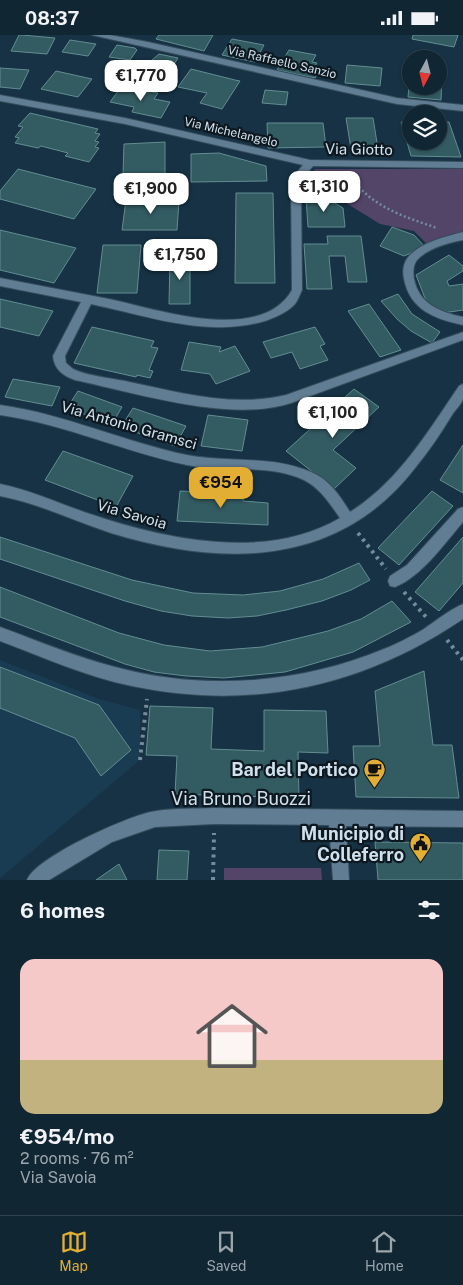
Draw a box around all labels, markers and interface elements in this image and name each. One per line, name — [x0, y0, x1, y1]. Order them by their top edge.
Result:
text: 08:37 — [25, 7, 79, 29]
street label: Via Raffaello Sanzio — [226, 43, 338, 81]
north arrow — [402, 50, 448, 95]
map controls — [402, 50, 447, 150]
pin: €1,770 — [100, 59, 182, 102]
text: €1,770 — [116, 66, 166, 85]
button: layers — [402, 105, 447, 150]
street label: Via Michelangelo — [183, 114, 279, 150]
street label: Via Giotto — [325, 140, 393, 158]
pin: €1,310 — [283, 171, 365, 213]
pin: €1,900 — [110, 173, 192, 215]
text: €1,310 — [299, 177, 349, 196]
text: €1,900 — [125, 179, 177, 198]
pin: €1,750 — [139, 239, 221, 281]
text: €1,750 — [154, 245, 206, 264]
street label: Via Antonio Gramsci — [59, 397, 199, 453]
pin: €1,100 — [292, 397, 374, 439]
text: €1,100 — [308, 403, 358, 422]
pin: €954 — [191, 467, 251, 509]
text: €954 — [200, 473, 242, 492]
street label: Via Savoia — [95, 496, 169, 532]
cafe icon: Bar del Portico — [362, 757, 386, 788]
place label: Bar del Portico — [231, 759, 358, 780]
street label: Via Bruno Buozzi — [171, 788, 311, 809]
place label: Municipio di Colleferro — [301, 823, 404, 865]
public building icon: Municipio di Colleferro — [408, 831, 432, 862]
icon: filters — [415, 896, 443, 924]
text: 6 homes — [20, 898, 105, 923]
icon: home — [187, 991, 277, 1081]
text: €954/mo — [20, 1124, 114, 1149]
text: 2 rooms · 76 m² — [20, 1149, 134, 1168]
text: Via Savoia — [20, 1168, 96, 1187]
tab: Map — [59, 1228, 88, 1274]
tab: Saved — [206, 1228, 246, 1274]
tab: Home — [365, 1228, 404, 1274]

